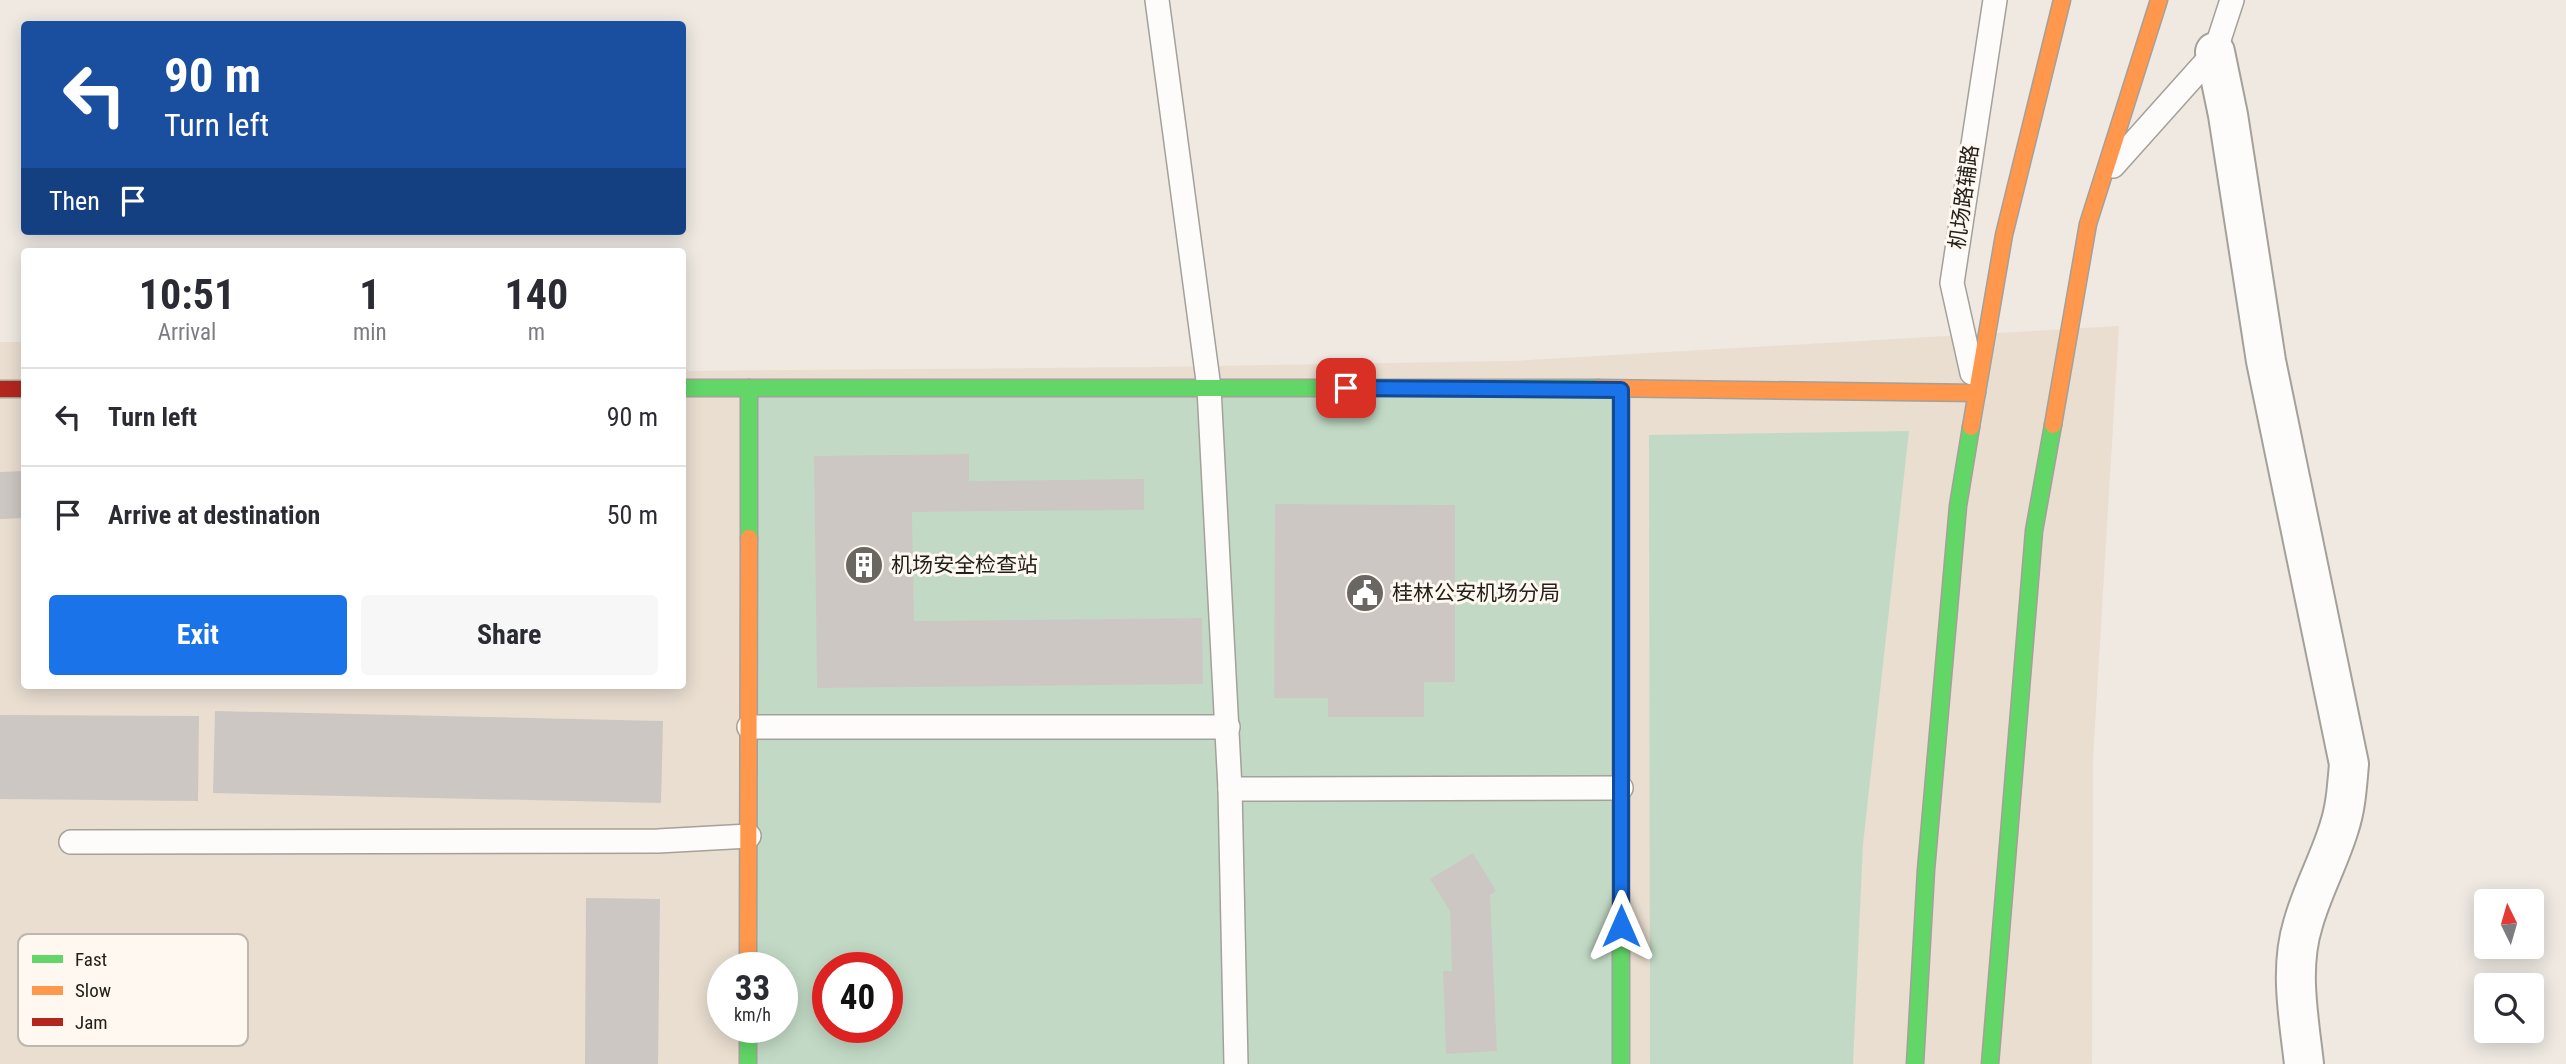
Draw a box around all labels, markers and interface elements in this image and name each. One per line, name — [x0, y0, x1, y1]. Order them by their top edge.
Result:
text: 90 m — [164, 47, 261, 104]
icon: left — [49, 49, 140, 140]
text: Turn left — [164, 106, 269, 144]
street label: 机场路辅路 — [1945, 143, 1983, 251]
icon: arrive — [114, 182, 152, 220]
text: Then — [49, 186, 100, 216]
text: 10:51 — [139, 270, 235, 319]
text: 1 — [359, 270, 380, 319]
text: 140 — [504, 270, 568, 319]
text: Arrival — [158, 319, 216, 346]
text: min — [353, 319, 387, 346]
text: m — [528, 319, 545, 346]
pin — [1316, 358, 1376, 418]
icon: arrive — [1327, 369, 1365, 407]
icon: left — [49, 398, 87, 436]
text: Turn left — [108, 402, 197, 432]
text: 90 m — [607, 402, 658, 432]
icon: arrive — [49, 496, 87, 534]
text: Arrive at destination — [108, 500, 320, 530]
text: 50 m — [607, 500, 658, 530]
building icon: 机场安全检查站 — [843, 544, 885, 586]
place label: 机场安全检查站 — [891, 553, 1038, 577]
public building icon: 桂林公安机场分局 — [1344, 572, 1386, 614]
place label: 桂林公安机场分局 — [1392, 581, 1560, 605]
button: Exit — [49, 595, 347, 675]
button: Share — [361, 595, 658, 675]
position arrow — [1584, 889, 1658, 963]
north arrow — [2474, 889, 2544, 959]
map controls — [2474, 889, 2544, 1043]
legend — [18, 934, 248, 1046]
text: Fast — [75, 948, 107, 971]
speed limit sign: 40 — [812, 952, 903, 1043]
text: 33 — [735, 968, 770, 1009]
button: search — [2474, 973, 2544, 1043]
text: Slow — [75, 979, 111, 1002]
text: km/h — [734, 1004, 771, 1025]
text: Jam — [75, 1011, 108, 1034]

